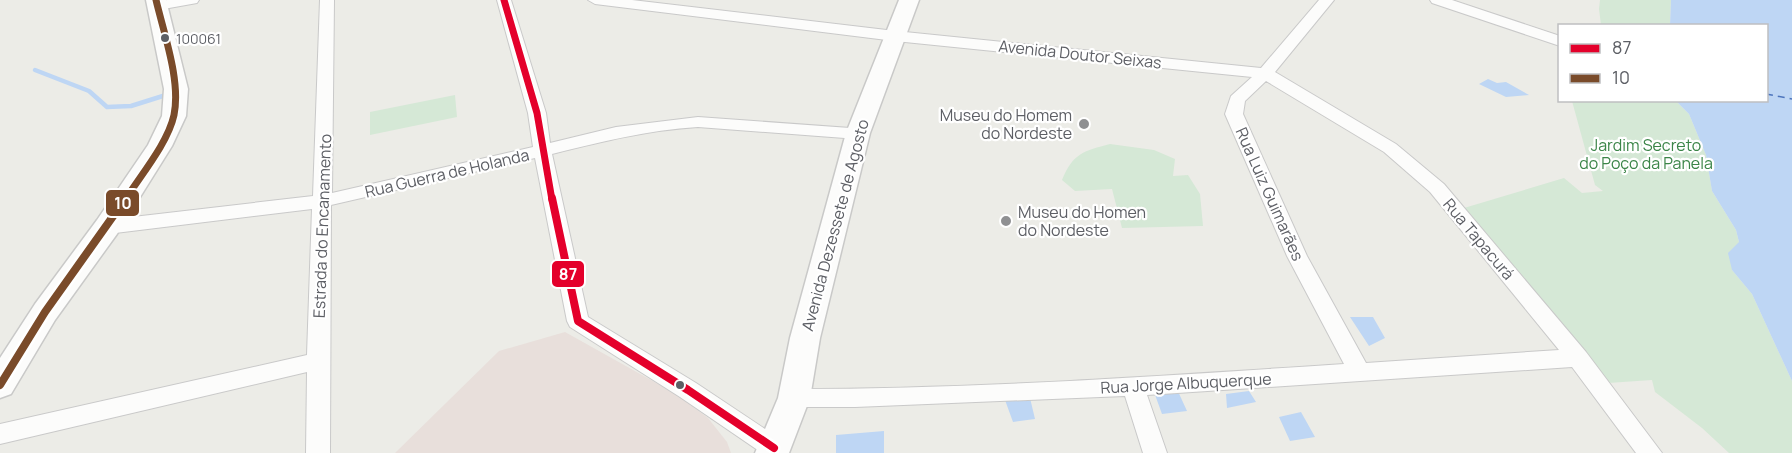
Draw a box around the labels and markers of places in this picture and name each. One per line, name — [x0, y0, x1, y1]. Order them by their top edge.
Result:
place label: 100061 — [176, 29, 221, 48]
marker: 100061 — [159, 32, 171, 44]
place label: Museu do Homem do Nordeste — [940, 104, 1072, 144]
marker: Museu do Homem do Nordeste — [1077, 117, 1091, 131]
place label: Museu do Homen do Nordeste — [1018, 201, 1146, 241]
marker: Museu do Homen do Nordeste — [999, 214, 1013, 228]
unlabelled marker — [674, 379, 686, 391]

